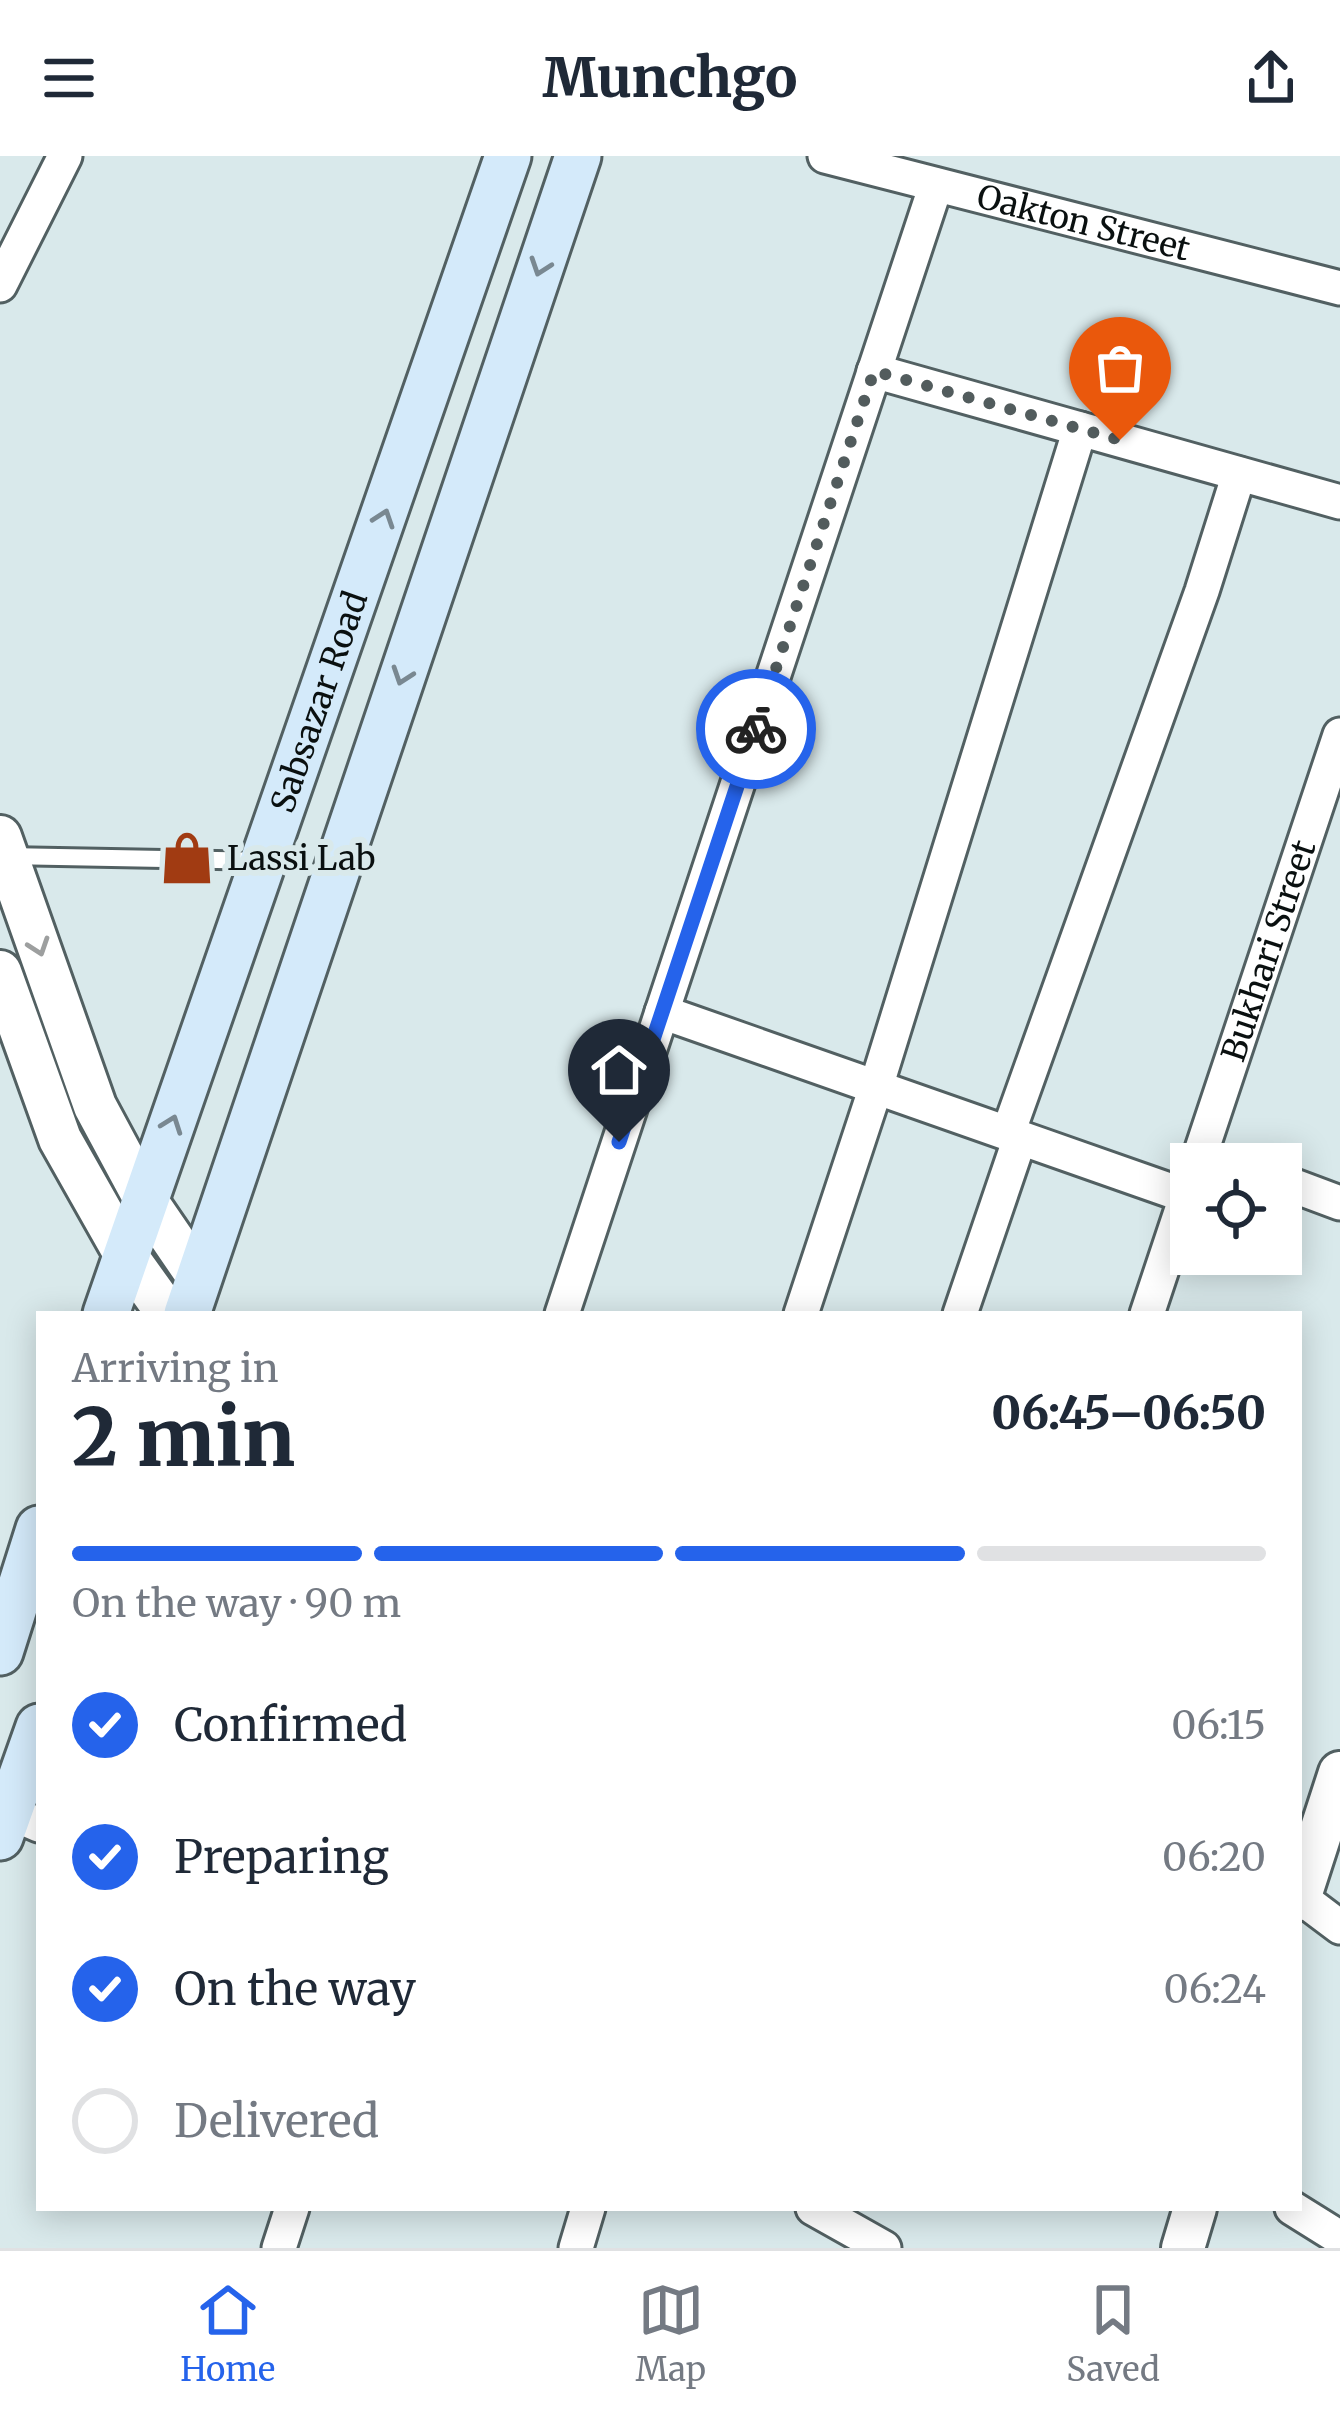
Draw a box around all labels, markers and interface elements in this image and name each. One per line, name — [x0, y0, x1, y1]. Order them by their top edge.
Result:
text: Munchgo — [543, 44, 797, 112]
icon: menu — [36, 45, 102, 111]
icon: share — [1238, 45, 1304, 111]
street label: Oakton Street — [973, 176, 1194, 270]
one-way arrow — [530, 256, 555, 277]
pin — [1069, 317, 1171, 440]
icon: bag — [1087, 335, 1153, 401]
one-way arrow — [369, 508, 394, 529]
street label: Sabsazar Road — [262, 586, 376, 818]
one-way arrow — [392, 665, 417, 686]
courier — [696, 669, 816, 789]
icon: bike — [723, 696, 789, 762]
shop icon: Lassi Lab — [158, 829, 216, 887]
street label: Bukhari Street — [1213, 835, 1325, 1067]
place label: Lassi Lab — [227, 838, 376, 879]
one-way arrow — [25, 935, 49, 956]
pin — [568, 1019, 670, 1142]
icon: home — [586, 1037, 652, 1103]
one-way arrow — [158, 1115, 182, 1136]
map controls — [1170, 1143, 1302, 1275]
button: locate — [1170, 1143, 1302, 1275]
text: Arriving in — [72, 1344, 279, 1393]
text: 06:45–06:50 — [991, 1385, 1266, 1441]
text: 2 min — [72, 1389, 295, 1487]
text: On the way · 90 m — [72, 1579, 401, 1628]
icon: check — [72, 1692, 138, 1758]
text: Confirmed — [174, 1697, 407, 1753]
text: 06:15 — [1171, 1701, 1266, 1750]
icon: check — [72, 1824, 138, 1890]
text: Preparing — [174, 1829, 389, 1885]
text: 06:20 — [1162, 1833, 1266, 1882]
icon: check — [72, 1956, 138, 2022]
text: On the way — [174, 1961, 416, 2017]
text: 06:24 — [1164, 1965, 1266, 2014]
text: Delivered — [174, 2093, 379, 2149]
tab: Home — [180, 2277, 275, 2390]
tab: Map — [636, 2277, 706, 2390]
tab: Saved — [1066, 2277, 1160, 2390]

